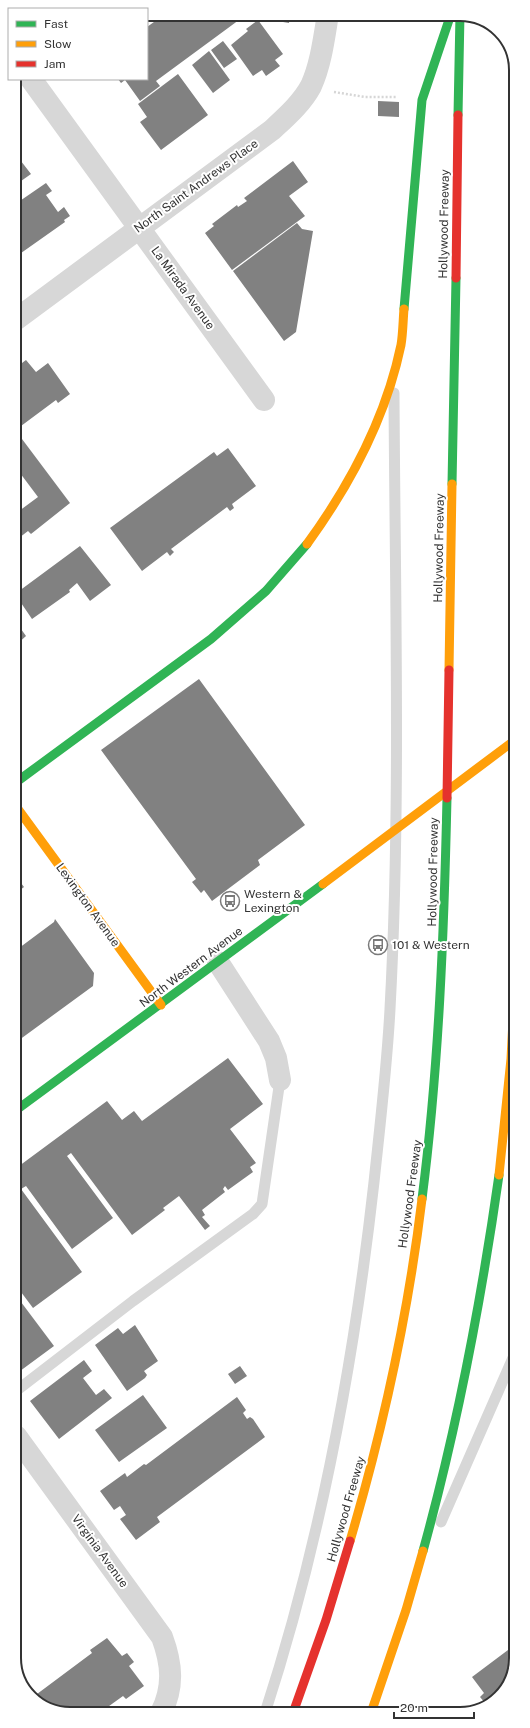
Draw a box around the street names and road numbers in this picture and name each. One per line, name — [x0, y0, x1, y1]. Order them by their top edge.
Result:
street label: North Saint Andrews Place — [131, 136, 261, 236]
street label: Hollywood Freeway — [436, 169, 452, 279]
street label: La Mirada Avenue — [148, 244, 218, 332]
street label: Hollywood Freeway — [431, 493, 447, 603]
street label: Hollywood Freeway — [425, 817, 441, 927]
street label: Lexington Avenue — [53, 861, 123, 950]
street label: North Western Avenue — [137, 924, 245, 1010]
street label: Hollywood Freeway — [395, 1138, 425, 1249]
street label: Hollywood Freeway — [324, 1454, 368, 1564]
street label: Virginia Avenue — [69, 1512, 131, 1590]

